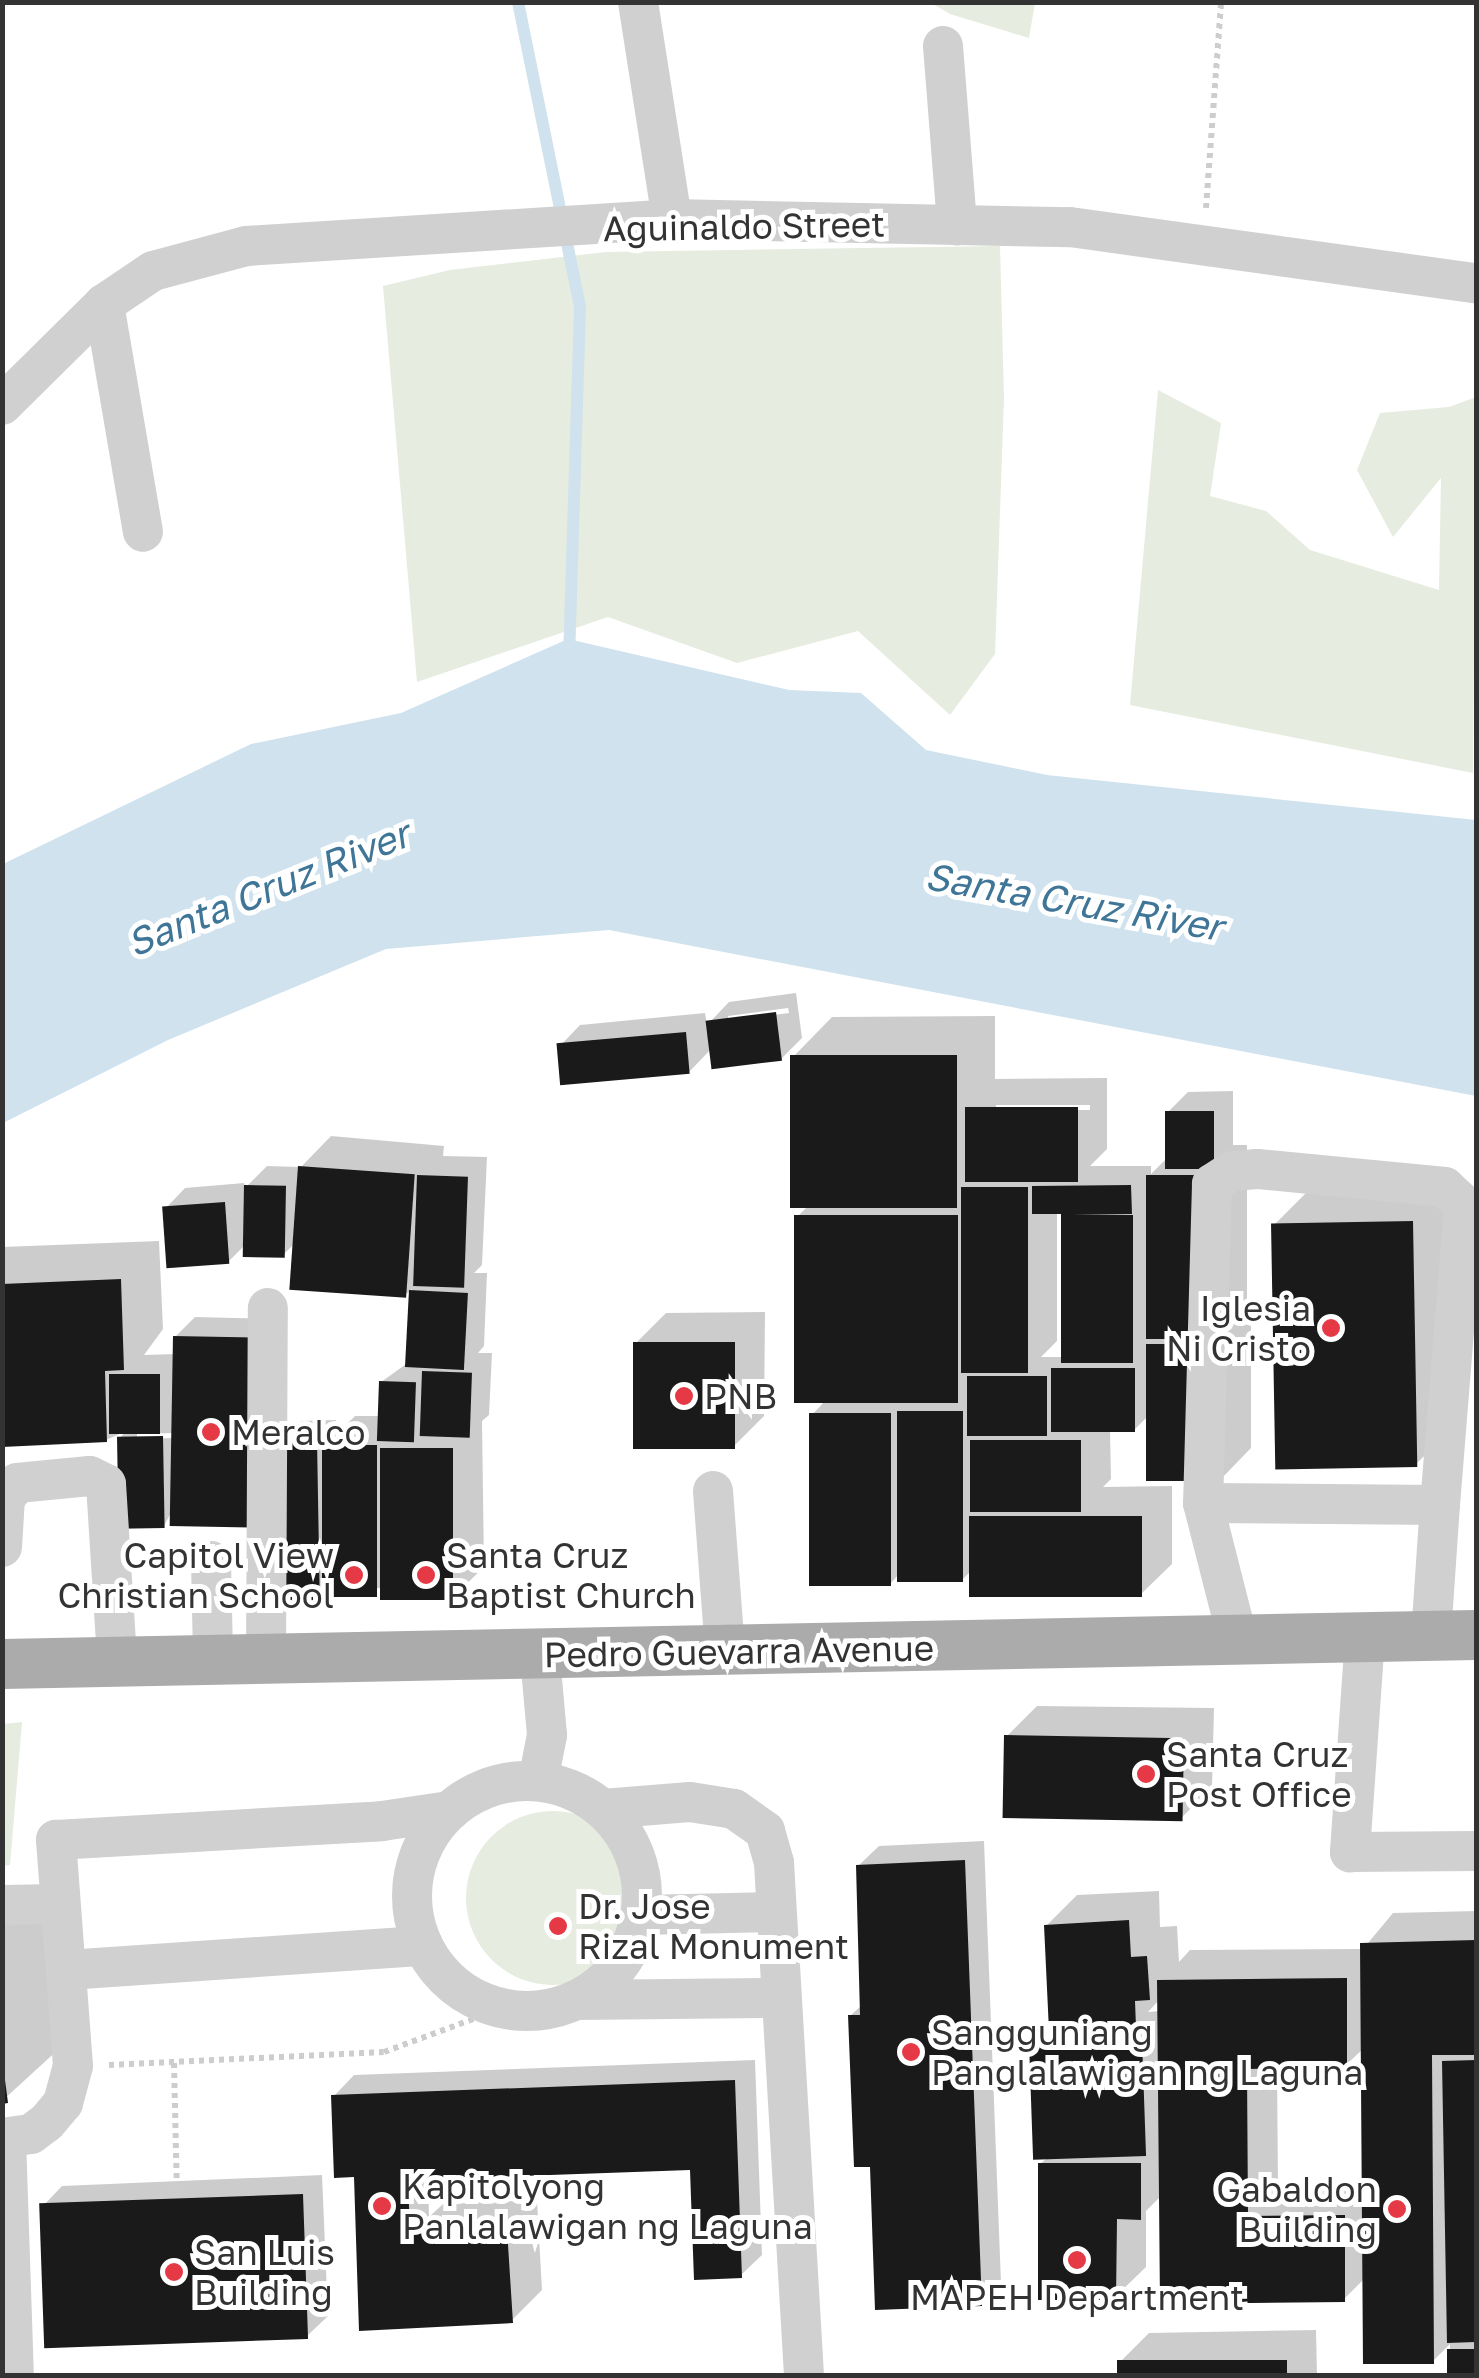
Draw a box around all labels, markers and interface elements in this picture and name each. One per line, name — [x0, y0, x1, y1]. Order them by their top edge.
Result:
street label: Aguinaldo Street — [603, 203, 885, 249]
water label: Santa Cruz River — [120, 811, 416, 965]
water label: Santa Cruz River — [922, 852, 1226, 950]
place label: Iglesia Ni Cristo — [1166, 1287, 1311, 1369]
marker: Iglesia Ni Cristo — [1320, 1317, 1342, 1339]
place label: PNB — [704, 1375, 777, 1417]
marker: PNB — [673, 1385, 695, 1407]
place label: Meralco — [231, 1411, 365, 1453]
marker: Meralco — [200, 1421, 222, 1443]
place label: Capitol View Christian School — [57, 1534, 334, 1616]
place label: Santa Cruz Baptist Church — [446, 1534, 696, 1616]
marker: Capitol View Christian School — [343, 1564, 365, 1586]
marker: Santa Cruz Baptist Church — [415, 1564, 437, 1586]
street label: Pedro Guevarra Avenue — [544, 1627, 934, 1675]
place label: Santa Cruz Post Office — [1166, 1733, 1351, 1815]
marker: Santa Cruz Post Office — [1135, 1763, 1157, 1785]
place label: Dr. Jose Rizal Monument — [578, 1885, 849, 1967]
marker: Dr. Jose Rizal Monument — [547, 1915, 569, 1937]
place label: Sangguniang Panglalawigan ng Laguna — [931, 2011, 1363, 2093]
marker: Sangguniang Panglalawigan ng Laguna — [900, 2041, 922, 2063]
place label: Kapitolyong Panlalawigan ng Laguna — [402, 2165, 813, 2247]
place label: Gabaldon Building — [1216, 2168, 1377, 2250]
marker: Kapitolyong Panlalawigan ng Laguna — [371, 2195, 393, 2217]
marker: Gabaldon Building — [1386, 2198, 1408, 2220]
place label: San Luis Building — [194, 2231, 335, 2313]
marker: MAPEH Department — [1066, 2249, 1088, 2271]
marker: San Luis Building — [163, 2261, 185, 2283]
place label: MAPEH Department — [910, 2276, 1244, 2318]

